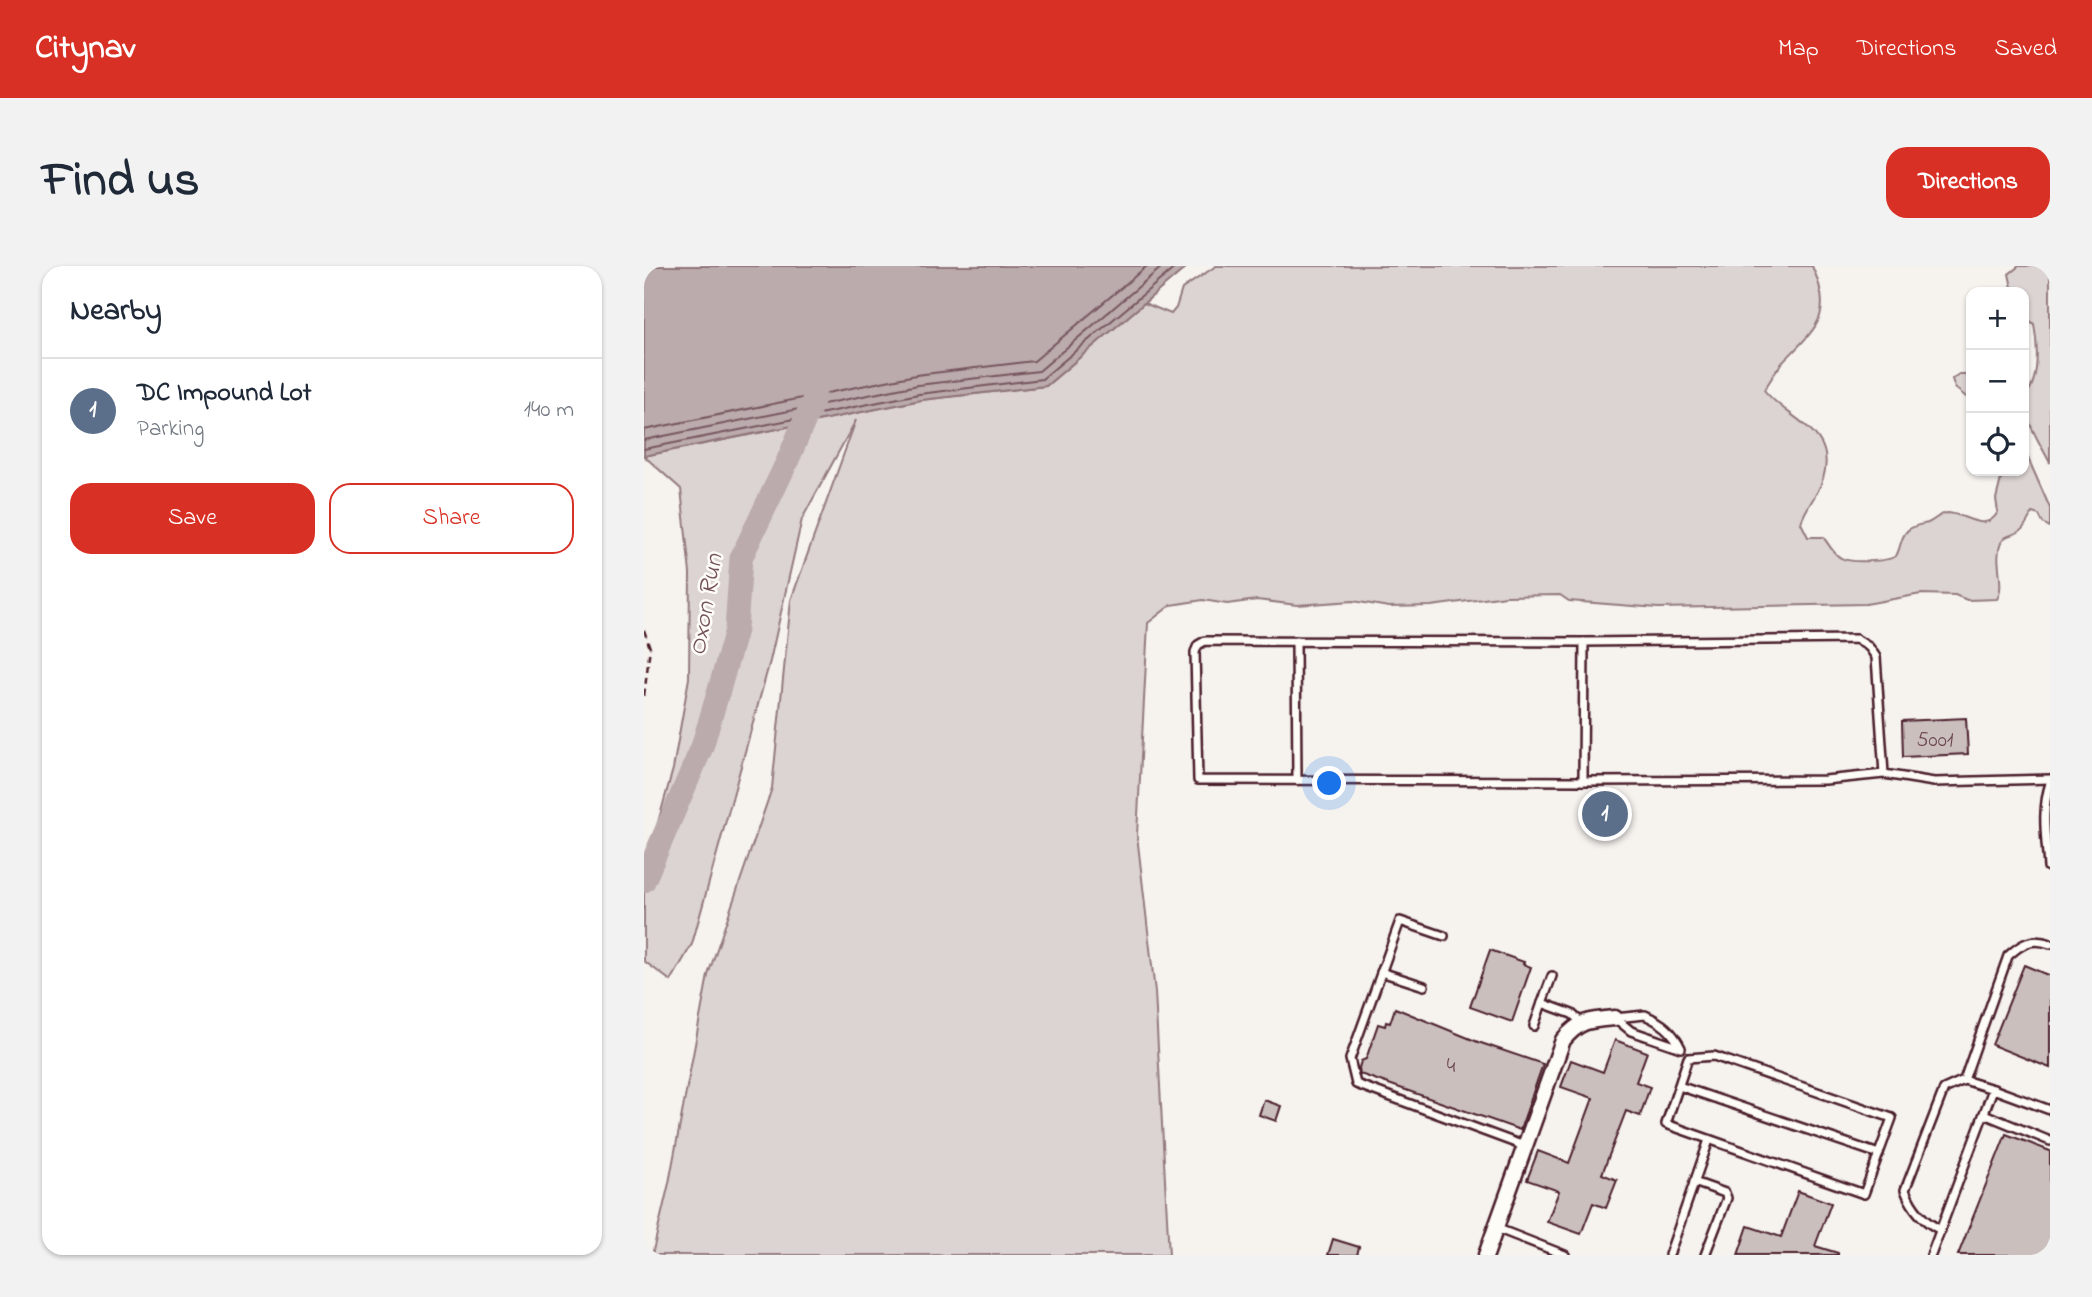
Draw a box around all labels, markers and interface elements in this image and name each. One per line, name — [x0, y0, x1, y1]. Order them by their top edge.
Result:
text: Citynav — [35, 25, 135, 73]
text: Map — [1778, 32, 1819, 67]
text: Directions — [1857, 32, 1956, 67]
text: Saved — [1994, 32, 2057, 67]
text: Find us — [42, 146, 199, 218]
button: Directions — [1886, 147, 2050, 218]
map controls — [1966, 287, 2029, 476]
button: + — [1966, 287, 2029, 350]
text: Nearby — [70, 290, 162, 334]
button: − — [1966, 350, 2029, 413]
text: DC Impound Lot — [137, 375, 311, 413]
text: 1 — [89, 394, 97, 427]
text: 140 m — [524, 394, 574, 427]
text: Parking — [137, 413, 204, 446]
button: locate — [1966, 413, 2029, 476]
button: Save — [70, 483, 315, 554]
button: Share — [329, 483, 574, 554]
water label: Oxon Run — [679, 550, 735, 659]
house number: 5001 — [1917, 726, 1954, 756]
your location — [1312, 766, 1346, 800]
pin: 1 — [1582, 788, 1628, 840]
house number: 4 — [1447, 1052, 1456, 1082]

